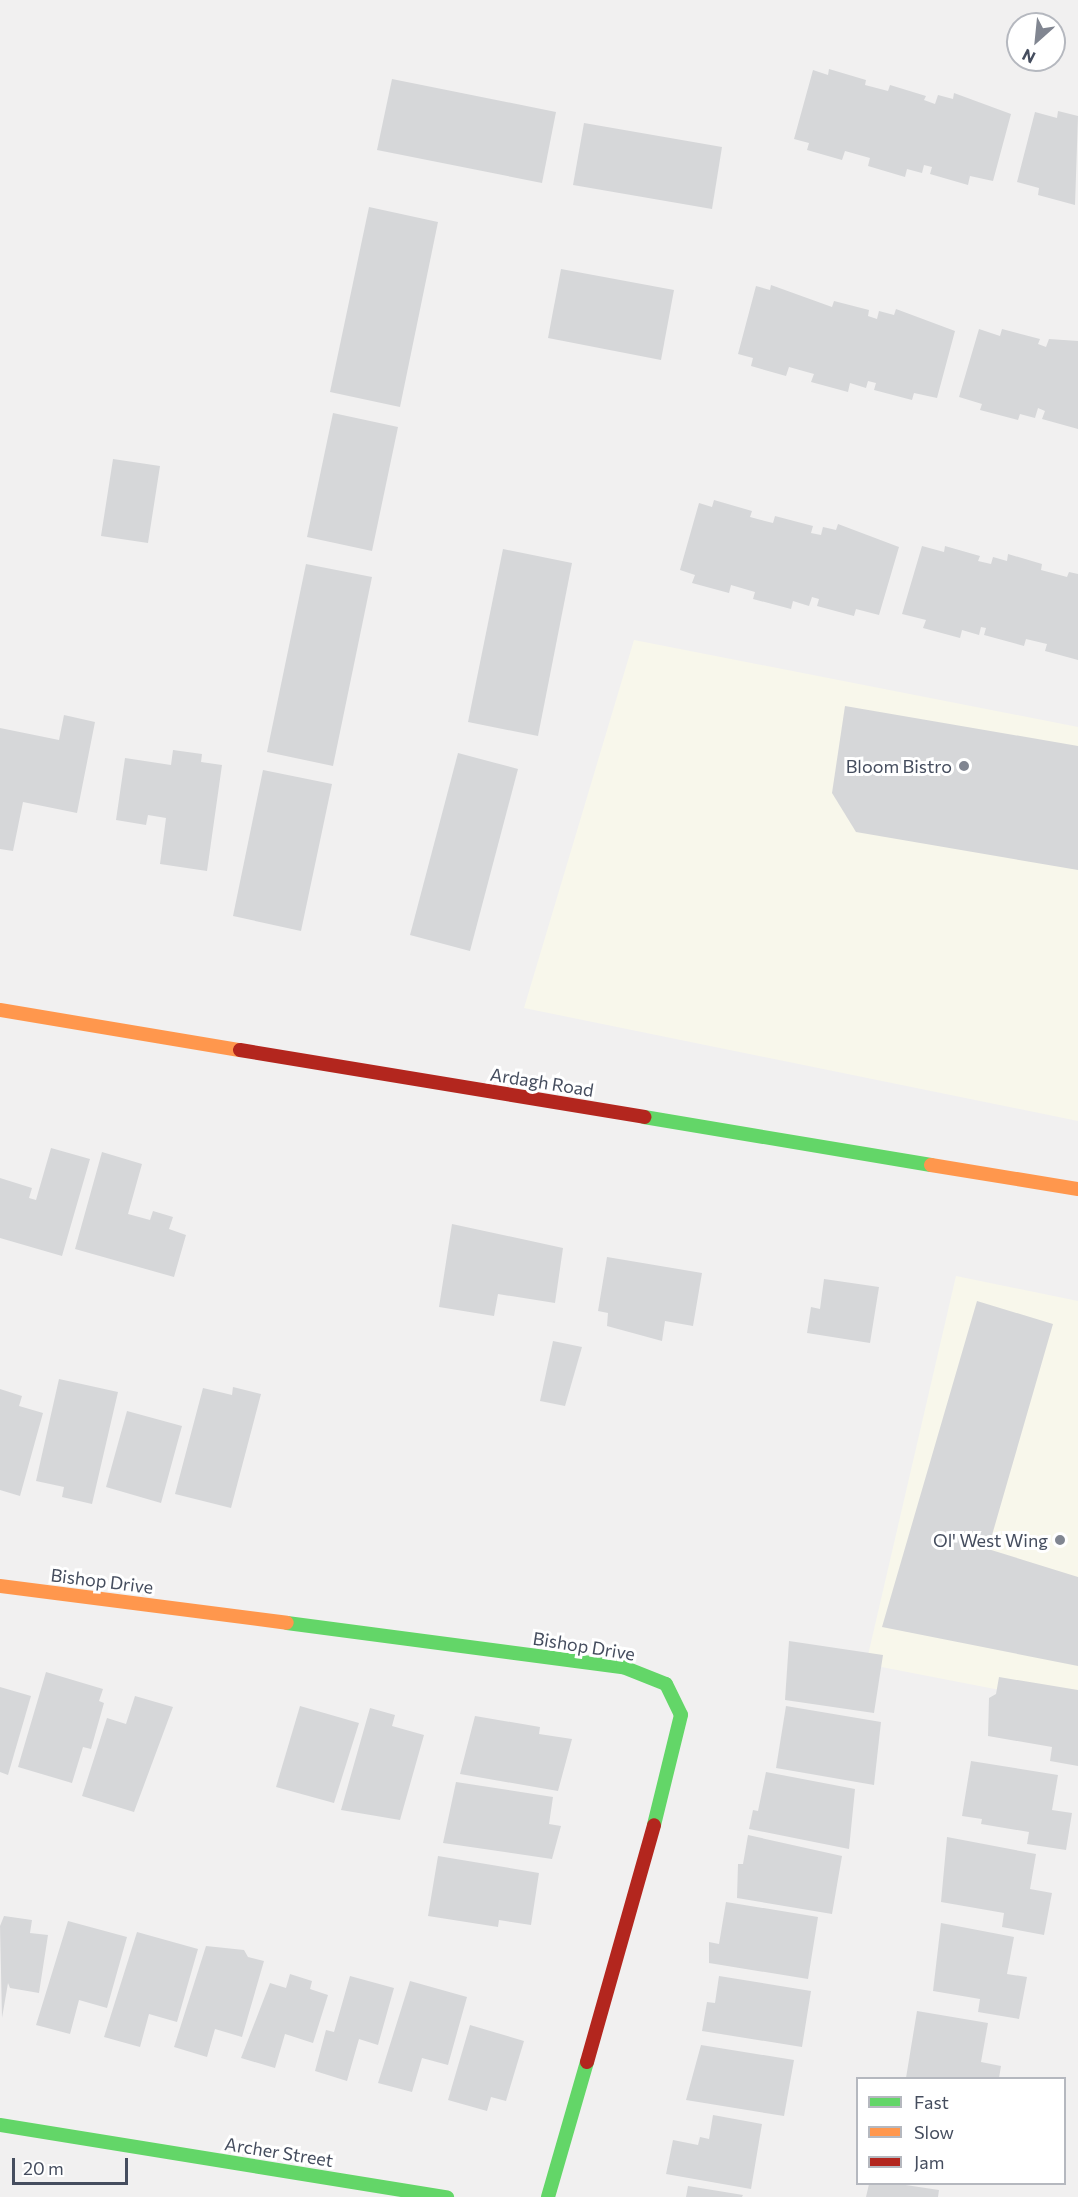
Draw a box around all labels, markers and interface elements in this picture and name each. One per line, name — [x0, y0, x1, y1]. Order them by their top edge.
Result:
north arrow — [1006, 12, 1066, 72]
text: N — [1019, 46, 1038, 68]
place label: Bloom Bistro — [846, 755, 952, 777]
marker: Bloom Bistro — [957, 759, 971, 773]
street label: Ardagh Road — [489, 1063, 595, 1101]
place label: Ol' West Wing — [933, 1529, 1048, 1551]
marker: Ol' West Wing — [1053, 1533, 1067, 1547]
street label: Bishop Drive — [50, 1564, 154, 1598]
street label: Bishop Drive — [531, 1627, 637, 1665]
legend — [856, 2077, 1066, 2185]
text: Fast — [914, 2091, 949, 2113]
text: Slow — [914, 2121, 954, 2143]
street label: Archer Street — [223, 2133, 335, 2171]
scale bar — [15, 2146, 130, 2184]
text: Jam — [914, 2151, 944, 2173]
text: 20 m — [23, 2157, 64, 2179]

